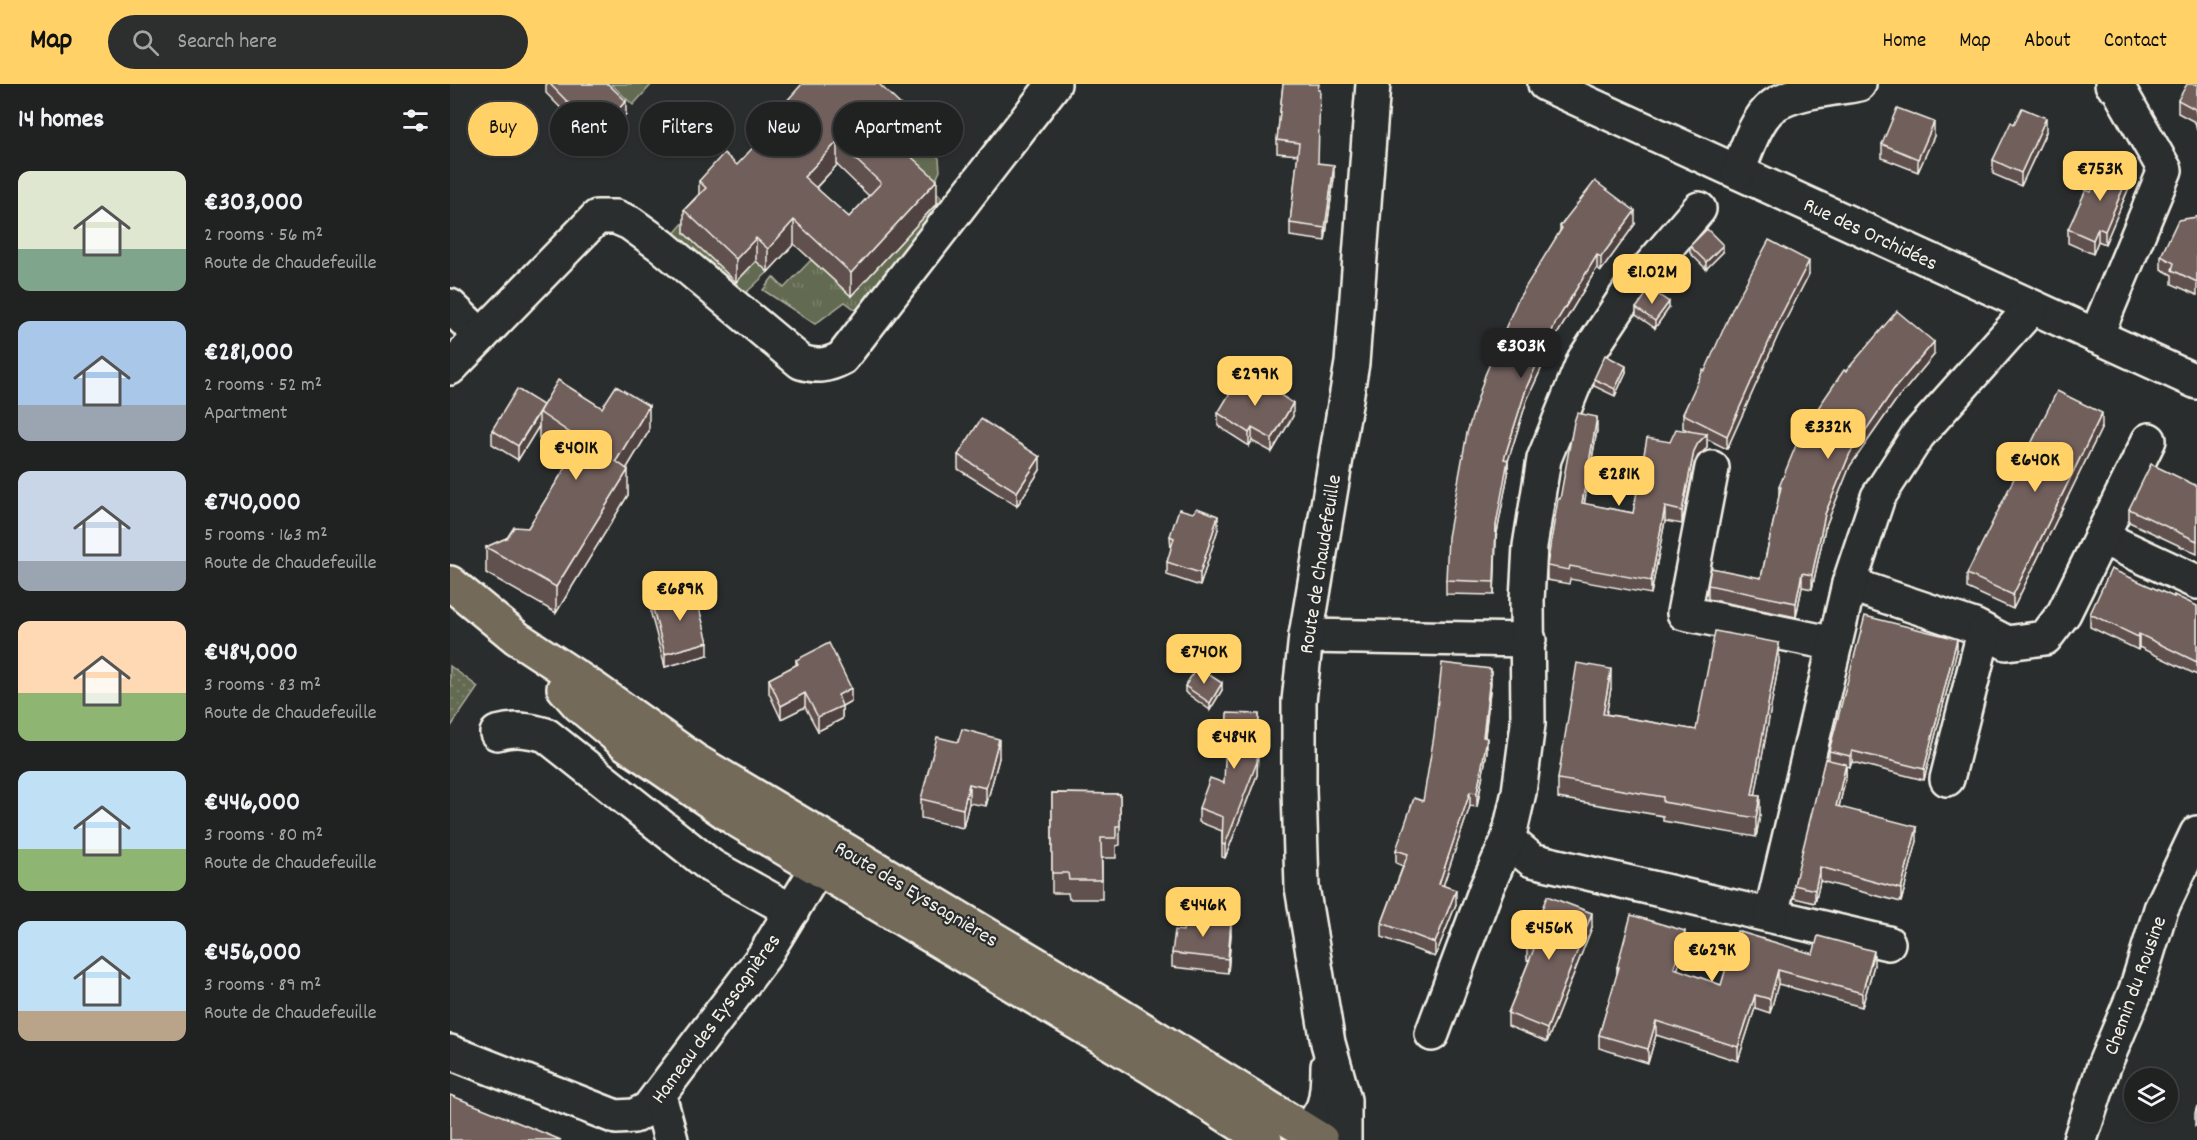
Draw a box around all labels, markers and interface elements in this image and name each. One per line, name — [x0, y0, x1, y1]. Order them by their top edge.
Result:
search box — [108, 15, 528, 69]
text: Map — [30, 22, 72, 62]
icon: search — [129, 26, 162, 59]
text: Search here — [177, 27, 277, 58]
text: Home — [1882, 27, 1926, 57]
text: Map — [1959, 27, 1991, 57]
text: About — [2024, 27, 2071, 57]
text: Contact — [2104, 27, 2167, 57]
text: 14 homes — [18, 102, 104, 139]
chip: Buy — [468, 102, 538, 156]
chip: Rent — [550, 102, 628, 156]
chip: Filters — [640, 102, 734, 156]
chip: New — [746, 102, 821, 156]
chip: Apartment — [833, 102, 963, 156]
icon: filters — [399, 104, 432, 137]
pin: €753K — [2058, 151, 2142, 202]
text: €753K — [2077, 156, 2123, 184]
text: €303,000 — [204, 185, 303, 222]
street label: Rue des Orchidées — [1798, 192, 1942, 280]
icon: home — [66, 195, 138, 267]
text: 2 rooms · 56 m² — [204, 222, 323, 250]
text: Route de Chaudefeuille — [204, 250, 376, 278]
pin: €1.02M — [1603, 254, 1701, 305]
text: €1.02M — [1627, 259, 1677, 287]
pin: €303K — [1479, 328, 1563, 379]
text: €303K — [1496, 333, 1546, 361]
text: €281,000 — [204, 335, 293, 372]
icon: home — [66, 345, 138, 417]
pin: €299K — [1213, 356, 1297, 407]
text: €299K — [1231, 361, 1279, 389]
text: 2 rooms · 52 m² — [204, 372, 322, 400]
text: Apartment — [204, 400, 287, 428]
pin: €332K — [1786, 409, 1870, 460]
text: €332K — [1805, 414, 1851, 442]
pin: €401K — [534, 430, 618, 481]
text: €401K — [554, 435, 598, 463]
pin: €640K — [1993, 442, 2077, 493]
text: €640K — [2010, 447, 2060, 475]
pin: €281K — [1577, 456, 1661, 507]
text: €281K — [1598, 461, 1640, 489]
street label: Route de Chaudefeuille — [1293, 473, 1351, 656]
text: €740,000 — [204, 485, 301, 522]
icon: home — [66, 495, 138, 567]
text: 5 rooms · 163 m² — [204, 522, 328, 550]
text: Route de Chaudefeuille — [204, 550, 376, 578]
pin: €689K — [638, 571, 722, 622]
text: €689K — [656, 576, 704, 604]
pin: €740K — [1162, 634, 1246, 685]
text: €484,000 — [204, 635, 298, 672]
text: €740K — [1180, 639, 1228, 667]
icon: home — [66, 645, 138, 717]
text: 3 rooms · 83 m² — [204, 672, 321, 700]
text: Route de Chaudefeuille — [204, 700, 376, 728]
pin: €484K — [1192, 719, 1276, 770]
text: €484K — [1211, 724, 1257, 752]
text: €446,000 — [204, 785, 300, 822]
icon: home — [66, 795, 138, 867]
text: 3 rooms · 80 m² — [204, 822, 323, 850]
street label: Route des Eyssagnières — [828, 835, 1003, 956]
text: Route de Chaudefeuille — [204, 850, 376, 878]
pin: €446K — [1161, 887, 1245, 938]
text: €446K — [1180, 892, 1226, 920]
pin: €456K — [1507, 910, 1591, 961]
street label: Chemin du Rousine — [2098, 912, 2176, 1060]
text: €456K — [1525, 915, 1573, 943]
street label: Hameau des Eyssagnières — [645, 928, 790, 1111]
pin: €629K — [1670, 932, 1754, 983]
text: €456,000 — [204, 935, 302, 972]
text: €629K — [1688, 937, 1736, 965]
icon: home — [66, 945, 138, 1017]
text: 3 rooms · 89 m² — [204, 972, 321, 1000]
text: Route de Chaudefeuille — [204, 1000, 376, 1028]
map controls — [2124, 1068, 2178, 1122]
button: layers — [2124, 1068, 2178, 1122]

